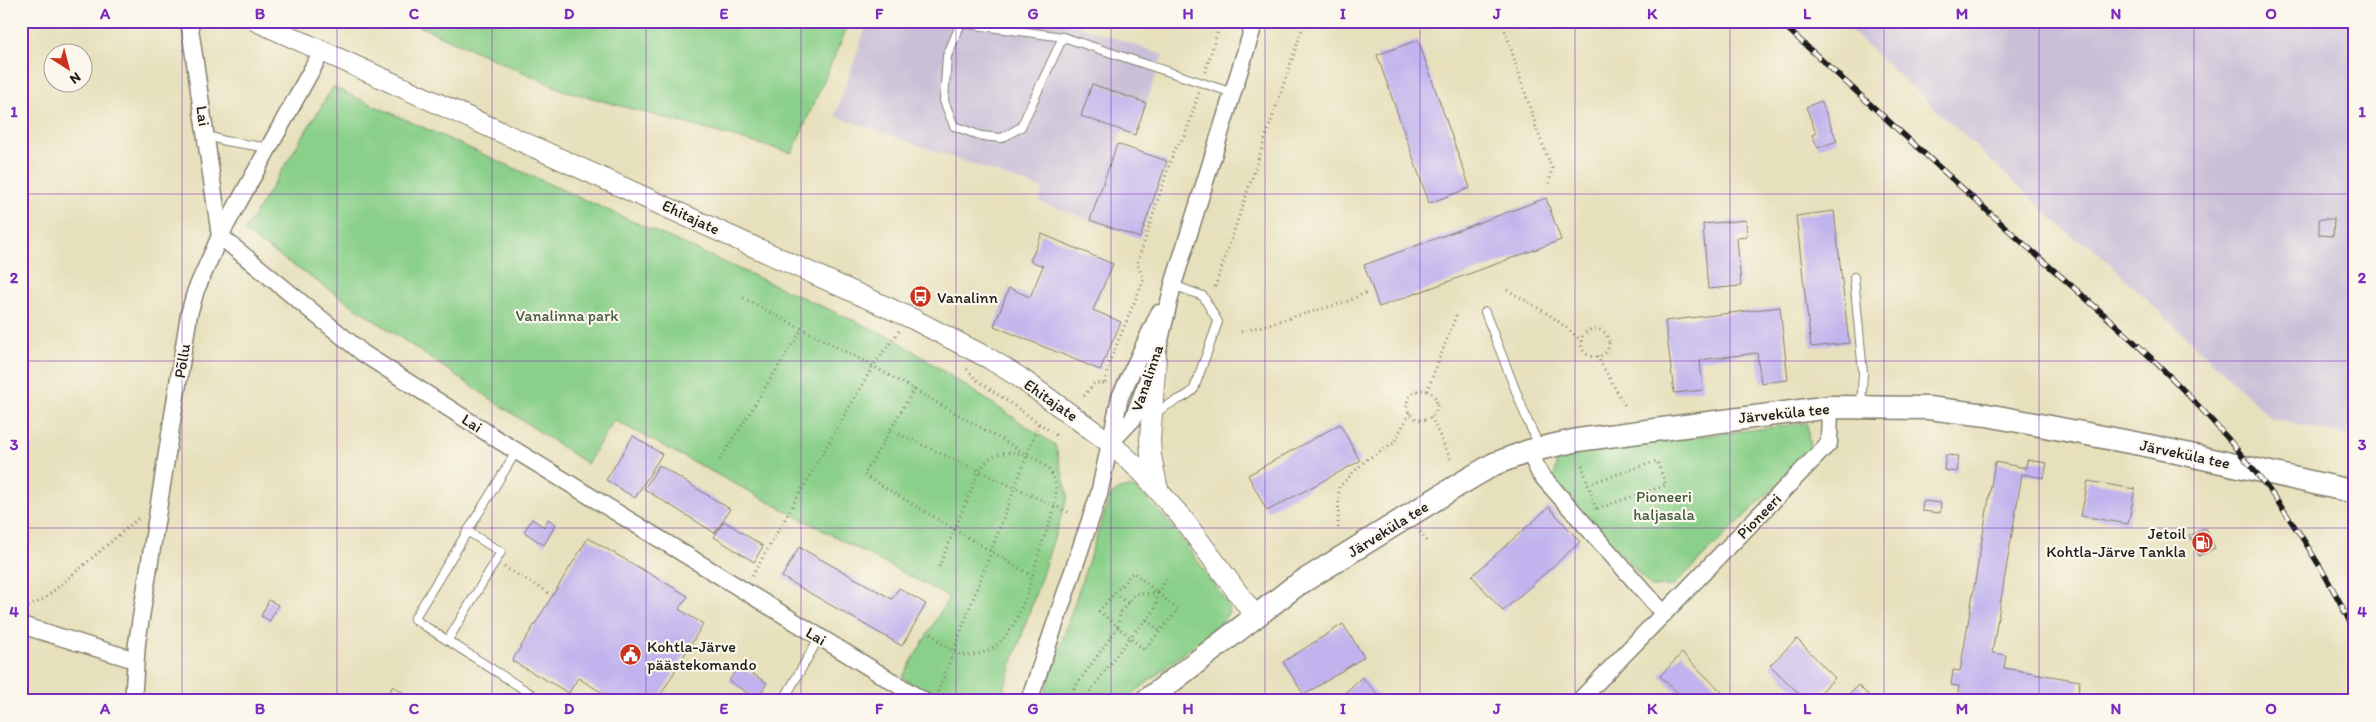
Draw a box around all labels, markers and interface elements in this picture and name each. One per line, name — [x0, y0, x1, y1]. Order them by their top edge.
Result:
text: A — [99, 4, 111, 23]
text: B — [255, 4, 266, 23]
text: C — [409, 4, 420, 23]
text: D — [564, 4, 575, 23]
text: E — [720, 4, 729, 23]
text: F — [875, 4, 884, 23]
text: G — [1027, 4, 1039, 23]
text: H — [1182, 4, 1194, 23]
text: I — [1340, 4, 1346, 23]
text: J — [1492, 4, 1501, 23]
text: K — [1647, 4, 1658, 23]
text: L — [1803, 4, 1812, 23]
text: M — [1956, 4, 1968, 23]
text: N — [2111, 4, 2121, 23]
text: O — [2265, 4, 2277, 23]
north arrow — [42, 42, 92, 92]
text: N — [67, 68, 84, 88]
text: 1 — [10, 102, 18, 121]
text: 1 — [2358, 102, 2366, 121]
street label: Lai — [192, 105, 214, 127]
street label: Ehitajate — [659, 195, 723, 239]
text: 2 — [10, 268, 19, 287]
text: 2 — [2358, 268, 2367, 287]
bus stop icon: Vanalinn — [909, 285, 933, 309]
place label: Vanalinn — [937, 288, 998, 307]
park label: Vanalinna park — [515, 306, 619, 325]
street label: Põllu — [170, 342, 194, 380]
street label: Vanalinna — [1127, 342, 1167, 414]
street label: Ehitajate — [1020, 375, 1082, 425]
street label: Järveküla tee — [1737, 399, 1831, 427]
street label: Lai — [458, 409, 486, 437]
text: 3 — [10, 435, 19, 454]
street label: Järveküla tee — [2138, 435, 2232, 473]
text: 3 — [2358, 435, 2367, 454]
park label: Pioneeri haljasala — [1633, 487, 1695, 524]
street label: Pioneeri — [1733, 489, 1785, 543]
street label: Järveküla tee — [1344, 497, 1432, 561]
place label: Jetoil Kohtla-Järve Tankla — [2046, 524, 2186, 561]
fuel station icon: Jetoil Kohtla-Järve Tankla — [2190, 530, 2214, 554]
text: 4 — [9, 602, 19, 621]
text: 4 — [2357, 602, 2367, 621]
street label: Lai — [802, 623, 830, 649]
place label: Kohtla-Järve päästekomando — [647, 637, 757, 674]
public building icon: Kohtla-Järve päästekomando — [619, 643, 643, 667]
text: A — [99, 699, 111, 718]
text: B — [255, 699, 266, 718]
text: C — [409, 699, 420, 718]
text: D — [564, 699, 575, 718]
text: E — [720, 699, 729, 718]
text: F — [875, 699, 884, 718]
text: G — [1027, 699, 1039, 718]
text: H — [1182, 699, 1194, 718]
text: I — [1340, 699, 1346, 718]
text: J — [1492, 699, 1501, 718]
text: K — [1647, 699, 1658, 718]
text: L — [1803, 699, 1812, 718]
text: M — [1956, 699, 1968, 718]
text: N — [2111, 699, 2121, 718]
text: O — [2265, 699, 2277, 718]

